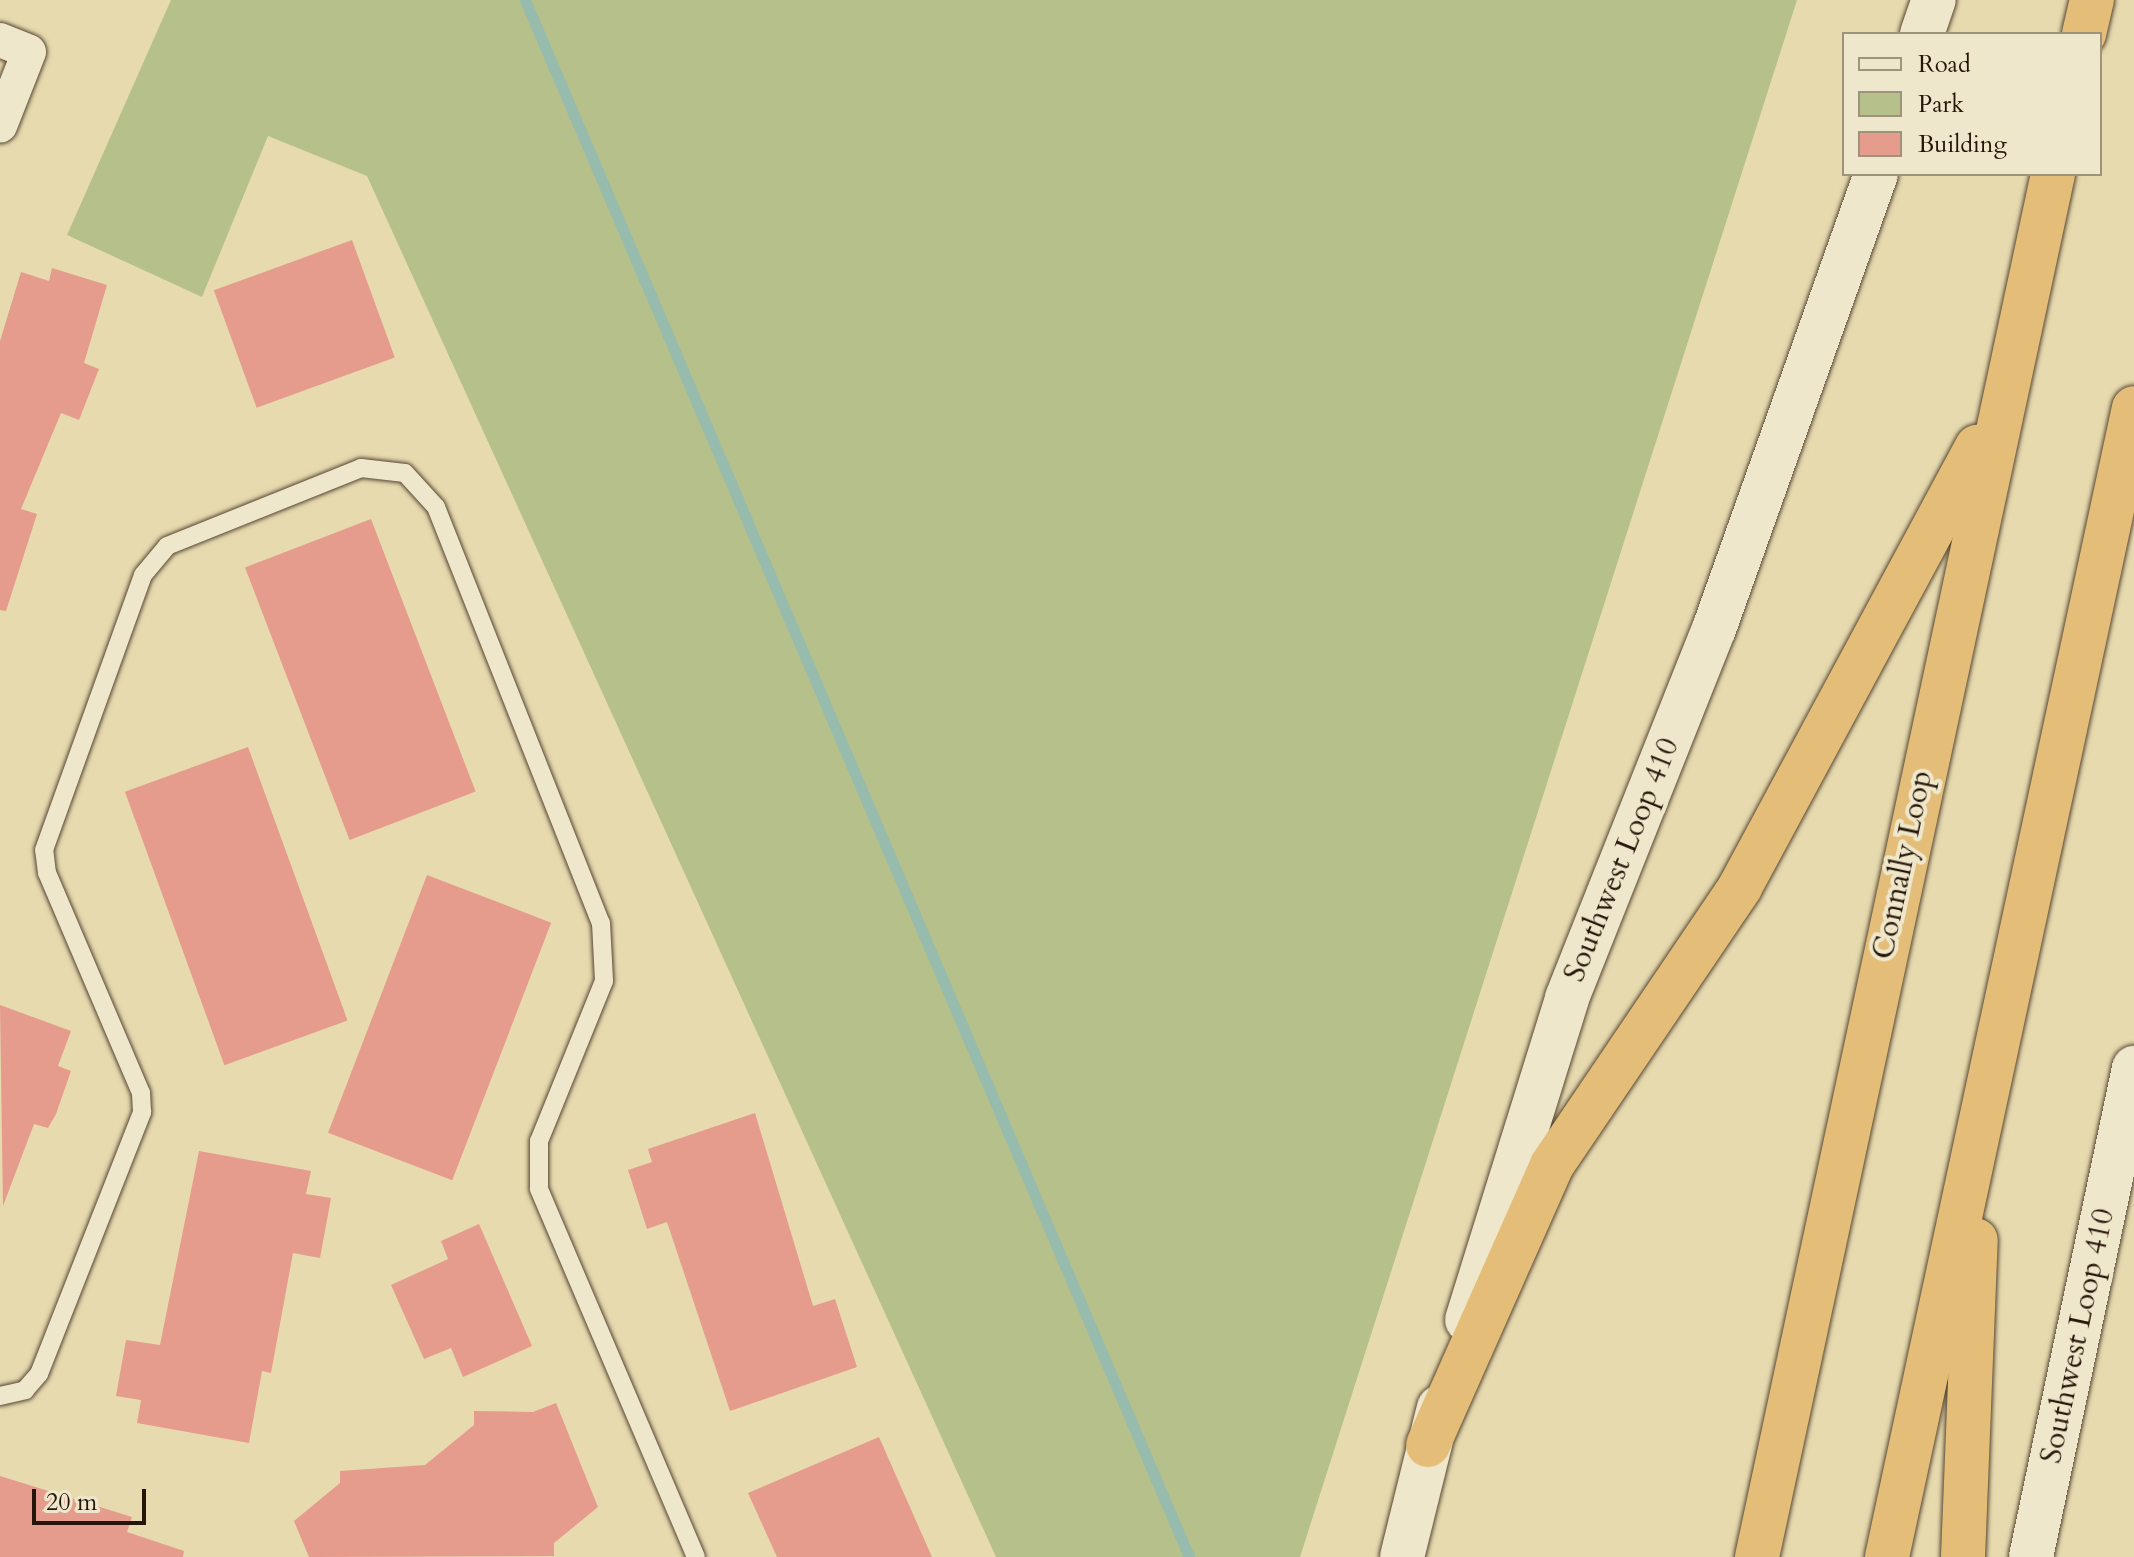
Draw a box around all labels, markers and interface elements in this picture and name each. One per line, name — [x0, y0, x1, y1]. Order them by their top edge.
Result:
legend — [1842, 32, 2102, 176]
text: Road — [1918, 48, 1971, 81]
text: Park — [1918, 88, 1964, 121]
text: Building — [1918, 128, 2007, 161]
street label: Southwest Loop 410 — [1557, 733, 1687, 987]
street label: Connally Loop — [1865, 767, 1941, 963]
street label: Southwest Loop 410 — [2033, 1205, 2123, 1467]
scale bar — [36, 1473, 150, 1523]
text: 20 m — [46, 1486, 97, 1519]

